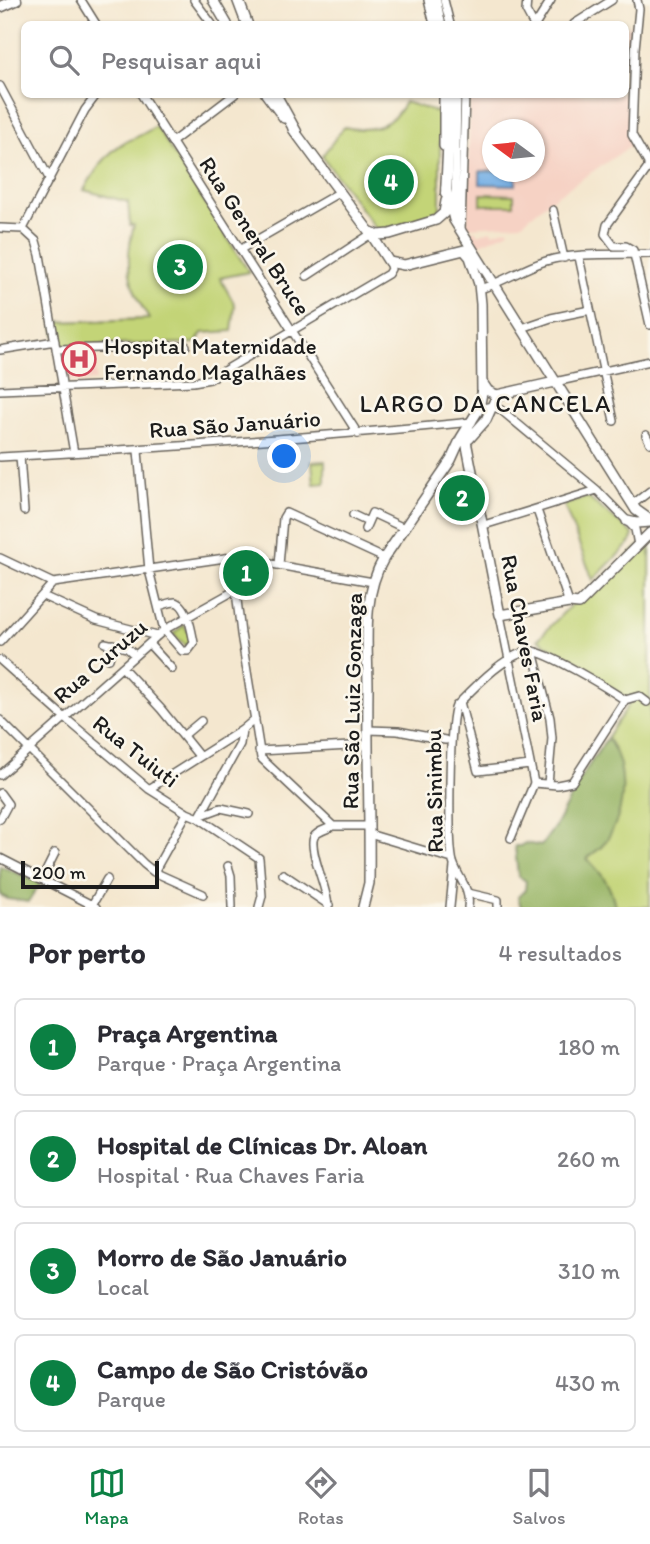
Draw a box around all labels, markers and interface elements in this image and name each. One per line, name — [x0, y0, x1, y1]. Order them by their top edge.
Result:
search box — [21, 21, 629, 98]
icon: search — [45, 41, 83, 79]
text: Pesquisar aqui — [101, 44, 262, 76]
north arrow — [482, 119, 545, 182]
street label: Rua General Bruce — [193, 151, 317, 321]
pin: 4 — [368, 156, 414, 208]
pin: 3 — [157, 241, 203, 293]
place label: Hospital Maternidade Fernando Magalhães — [104, 332, 317, 386]
hospital icon: Hospital Maternidade Fernando Magalhães — [60, 340, 98, 378]
district label: LARGO DA CANCELA — [360, 389, 612, 418]
street label: Rua São Januário — [148, 404, 322, 444]
your location — [267, 439, 301, 473]
pin: 2 — [439, 472, 485, 524]
pin: 1 — [223, 547, 269, 599]
street label: Rua Chaves Faria — [495, 552, 555, 724]
street label: Rua São Luiz Gonzaga — [336, 593, 368, 809]
street label: Rua Curuzu — [47, 612, 153, 709]
street label: Rua Tuiuti — [87, 709, 185, 793]
street label: Rua Sinimbu — [419, 728, 449, 853]
scale bar — [21, 858, 159, 890]
text: 200 m — [32, 861, 86, 884]
text: Por perto — [28, 934, 146, 971]
text: 4 resultados — [499, 939, 622, 967]
text: Praça Argentina — [97, 1017, 277, 1049]
text: 1 — [48, 1033, 58, 1061]
text: 180 m — [558, 1033, 620, 1061]
text: Parque · Praça Argentina — [97, 1049, 341, 1077]
text: Hospital de Clínicas Dr. Aloan — [97, 1129, 428, 1161]
text: 2 — [47, 1145, 59, 1173]
text: 260 m — [557, 1145, 620, 1173]
text: Hospital · Rua Chaves Faria — [97, 1161, 365, 1189]
text: Morro de São Januário — [97, 1241, 347, 1273]
text: 3 — [47, 1257, 59, 1285]
text: 310 m — [558, 1257, 620, 1285]
text: Local — [97, 1273, 149, 1301]
text: Campo de São Cristóvão — [97, 1353, 368, 1385]
text: 4 — [46, 1369, 60, 1397]
text: 430 m — [555, 1369, 620, 1397]
text: Parque — [97, 1385, 166, 1413]
tab: Mapa — [84, 1464, 129, 1529]
tab: Rotas — [298, 1464, 344, 1529]
tab: Salvos — [513, 1464, 566, 1529]

